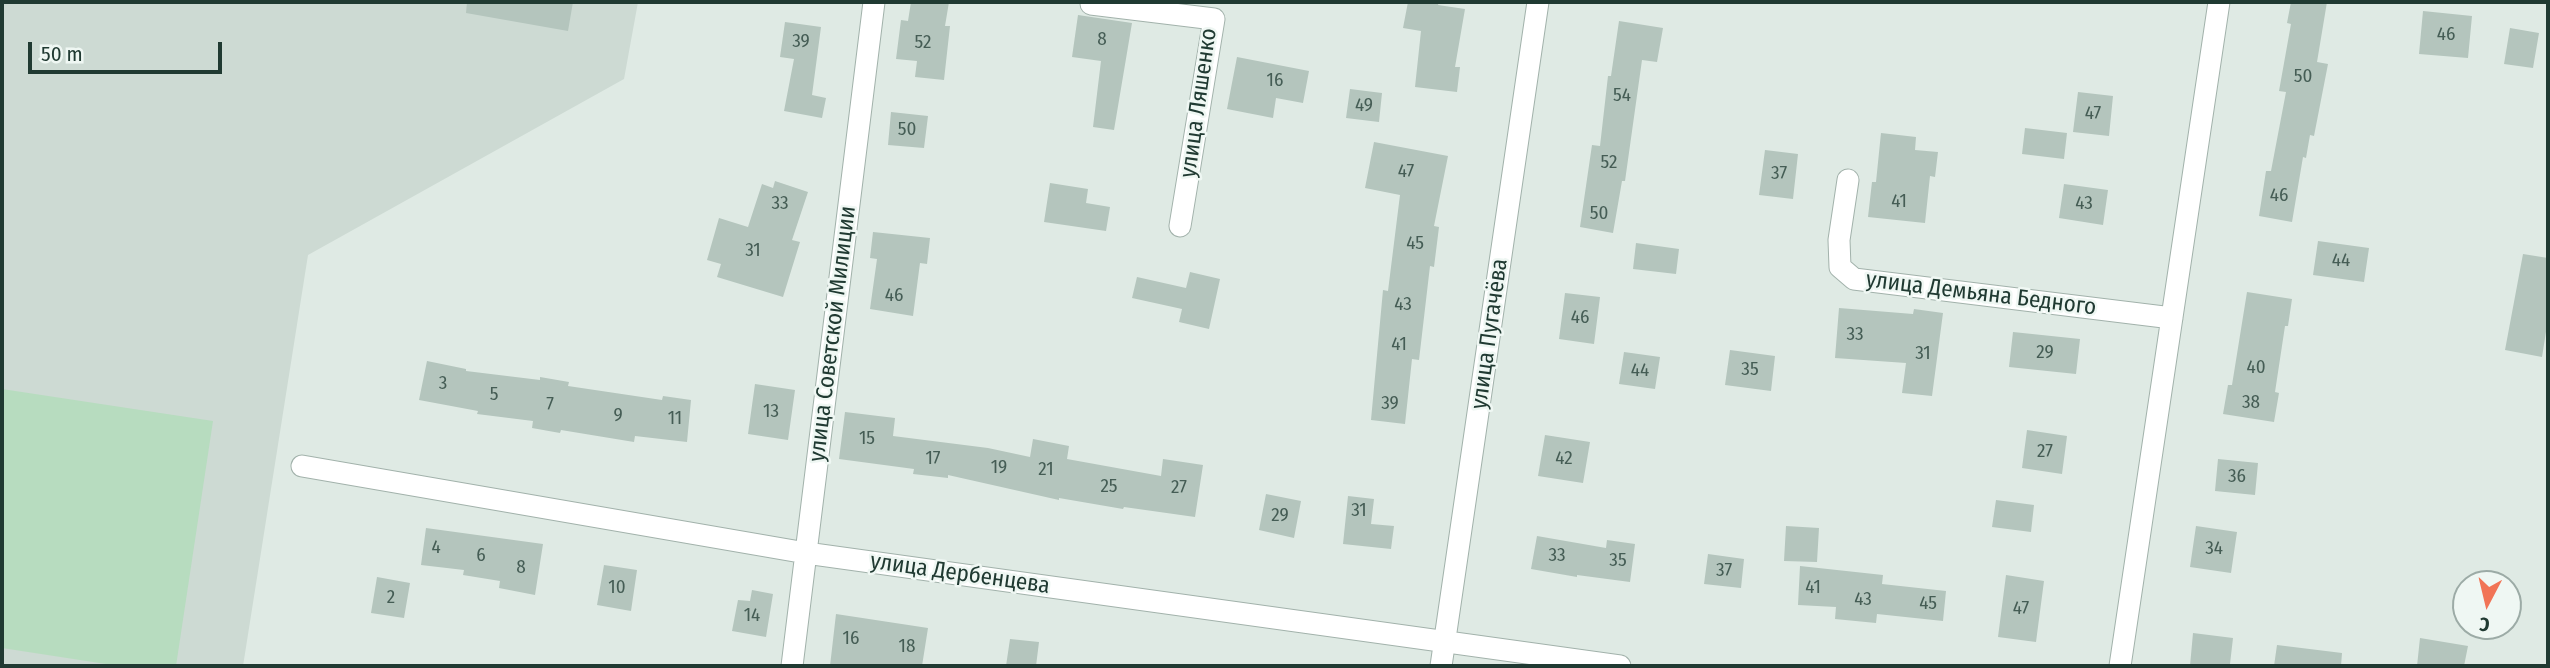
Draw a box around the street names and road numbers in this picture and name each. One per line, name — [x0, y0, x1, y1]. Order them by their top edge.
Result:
street label: улица Ляшенко — [1175, 26, 1223, 180]
street label: улица Советской Милиции — [804, 205, 862, 463]
street label: улица Пугачёва — [1466, 257, 1514, 411]
street label: улица Демьяна Бедного — [1864, 266, 2098, 322]
street label: улица Дербенцева — [869, 548, 1051, 600]

